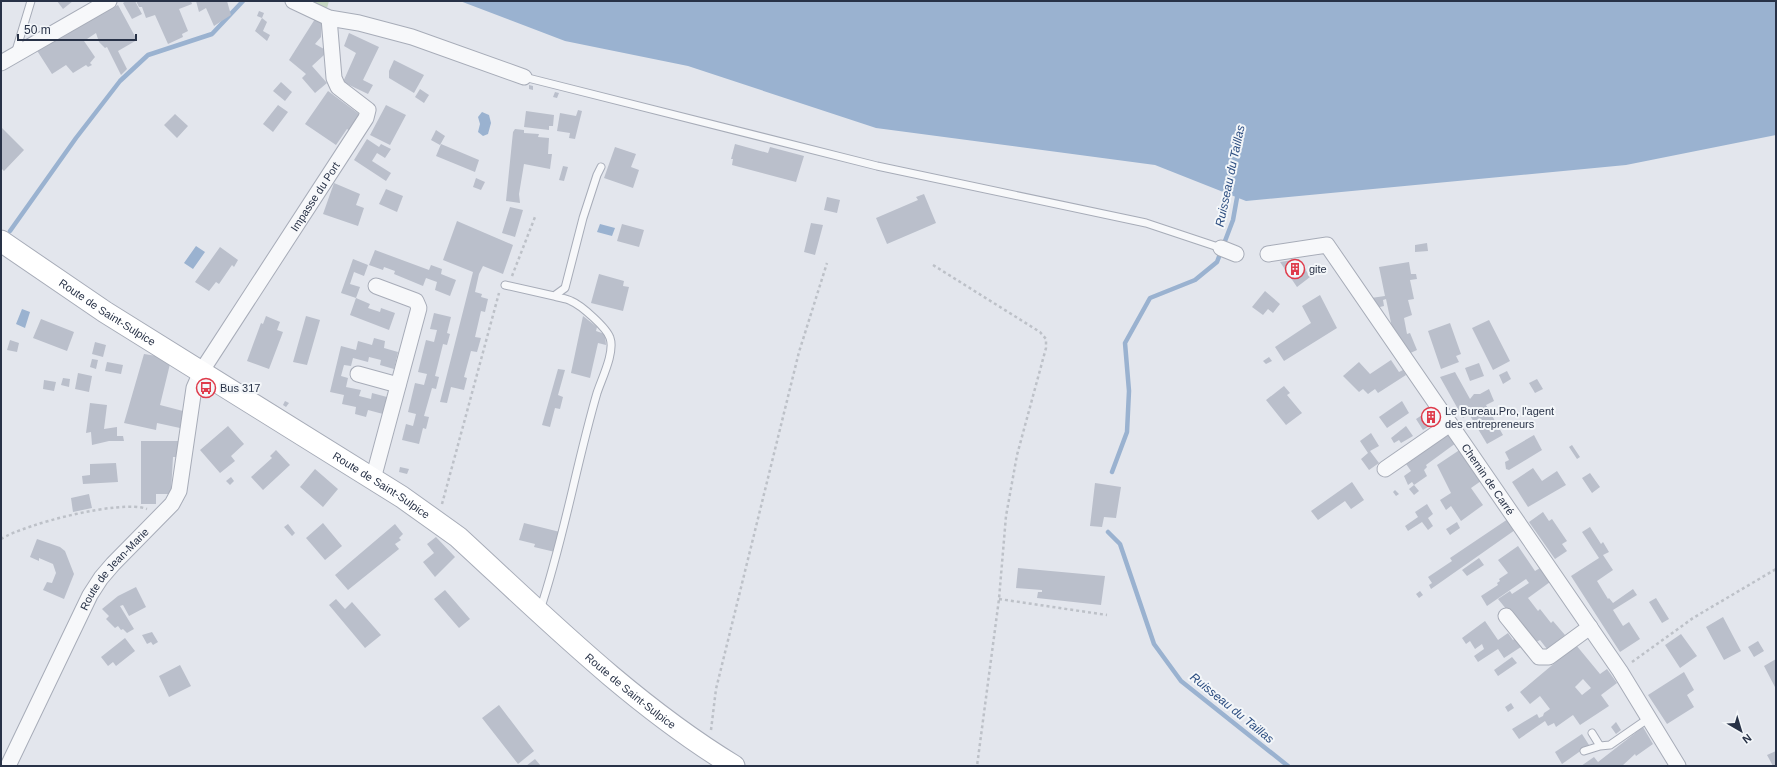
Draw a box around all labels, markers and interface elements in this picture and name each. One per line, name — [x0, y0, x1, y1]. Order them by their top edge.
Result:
scale bar — [18, 16, 136, 42]
text: 50 m — [24, 23, 51, 37]
water label: Ruisseau du Taillas — [1212, 124, 1248, 228]
street label: Impasse du Port — [288, 160, 342, 233]
building icon: gite — [1284, 258, 1306, 280]
place label: gite — [1309, 263, 1327, 275]
street label: Route de Saint-Sulpice — [57, 276, 158, 348]
bus stop icon: Bus 317 — [195, 377, 217, 399]
place label: Bus 317 — [220, 382, 260, 394]
place label: Le Bureau.Pro, l'agent des entrepreneurs — [1445, 405, 1554, 430]
building icon: Le Bureau.Pro, l'agent des entrepreneurs — [1420, 406, 1442, 428]
street label: Chemin de Carré — [1459, 441, 1517, 517]
street label: Route de Saint-Sulpice — [331, 450, 432, 521]
street label: Route de Jean-Marie — [78, 525, 151, 612]
street label: Route de Saint-Sulpice — [583, 651, 678, 731]
water label: Ruisseau du Taillas — [1187, 670, 1277, 746]
north arrow — [1721, 711, 1761, 751]
text: N — [1740, 732, 1754, 746]

